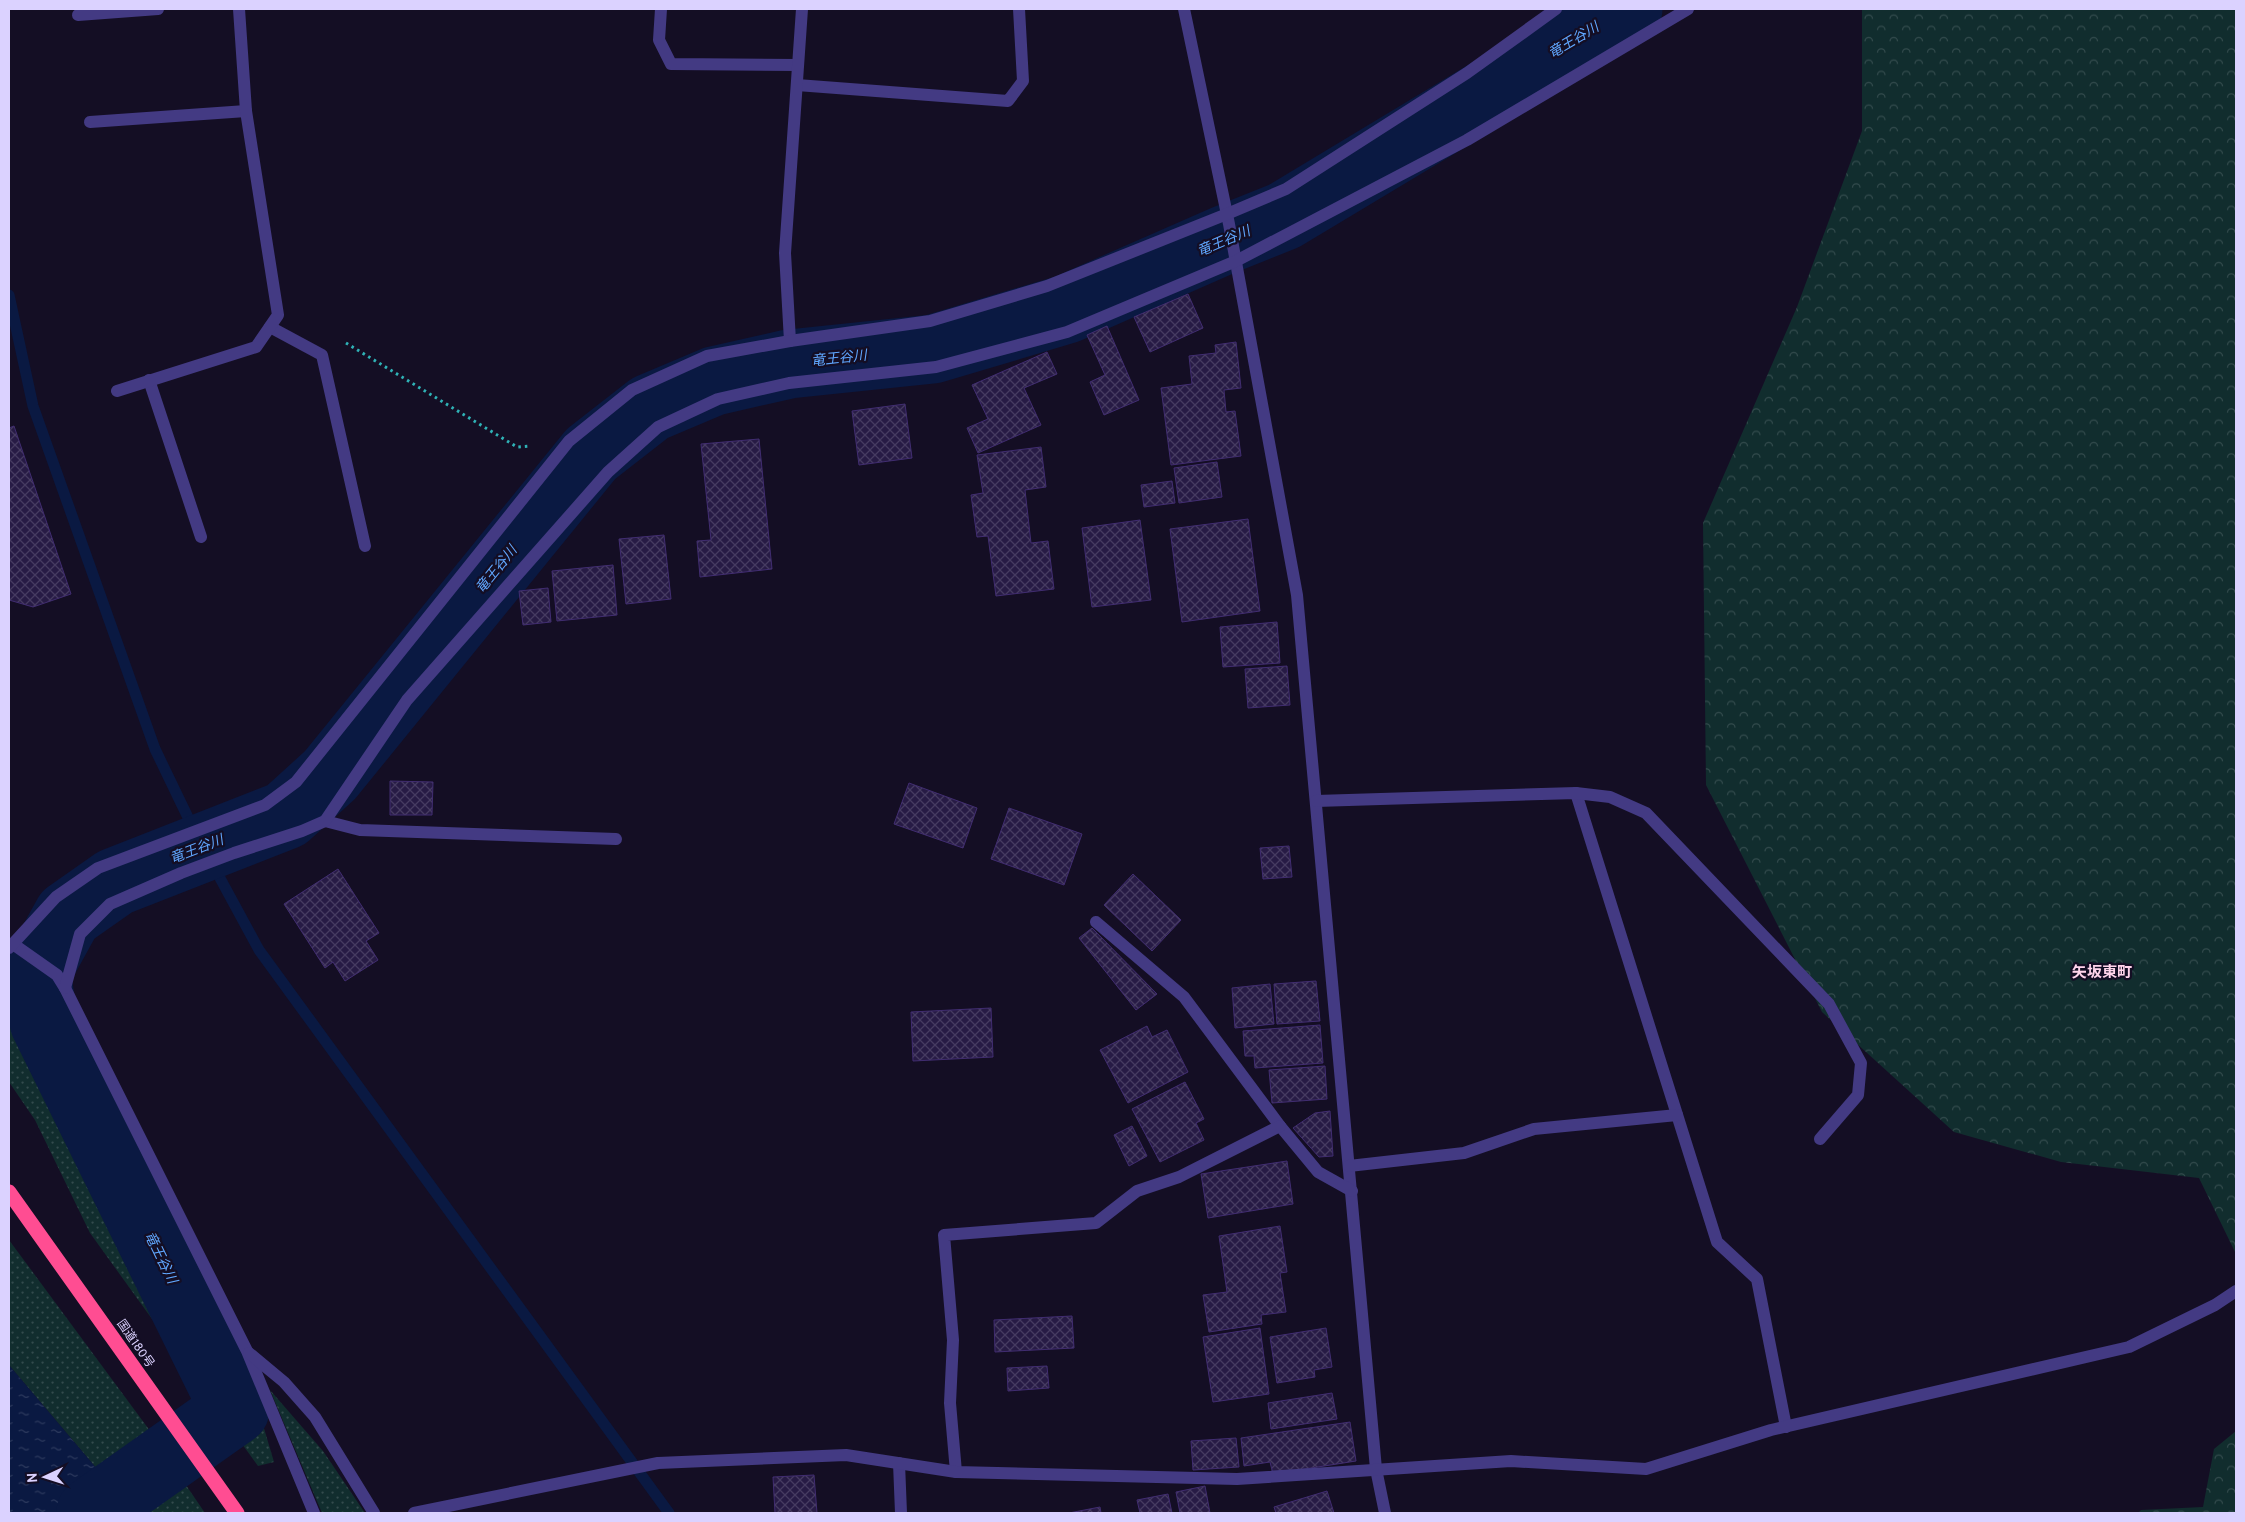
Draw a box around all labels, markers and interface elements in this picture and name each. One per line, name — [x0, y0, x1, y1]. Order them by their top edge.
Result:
water label: 竜王谷川 — [1546, 18, 1604, 63]
water label: 竜王谷川 — [1195, 222, 1255, 261]
water label: 竜王谷川 — [810, 347, 870, 370]
water label: 竜王谷川 — [473, 541, 522, 597]
water label: 竜王谷川 — [168, 831, 228, 868]
district label: 矢坂東町 — [2072, 964, 2132, 983]
water label: 竜王谷川 — [140, 1229, 181, 1289]
street label: 国道180号 — [113, 1317, 157, 1371]
north arrow — [20, 1452, 70, 1502]
text: N — [25, 1472, 42, 1483]

